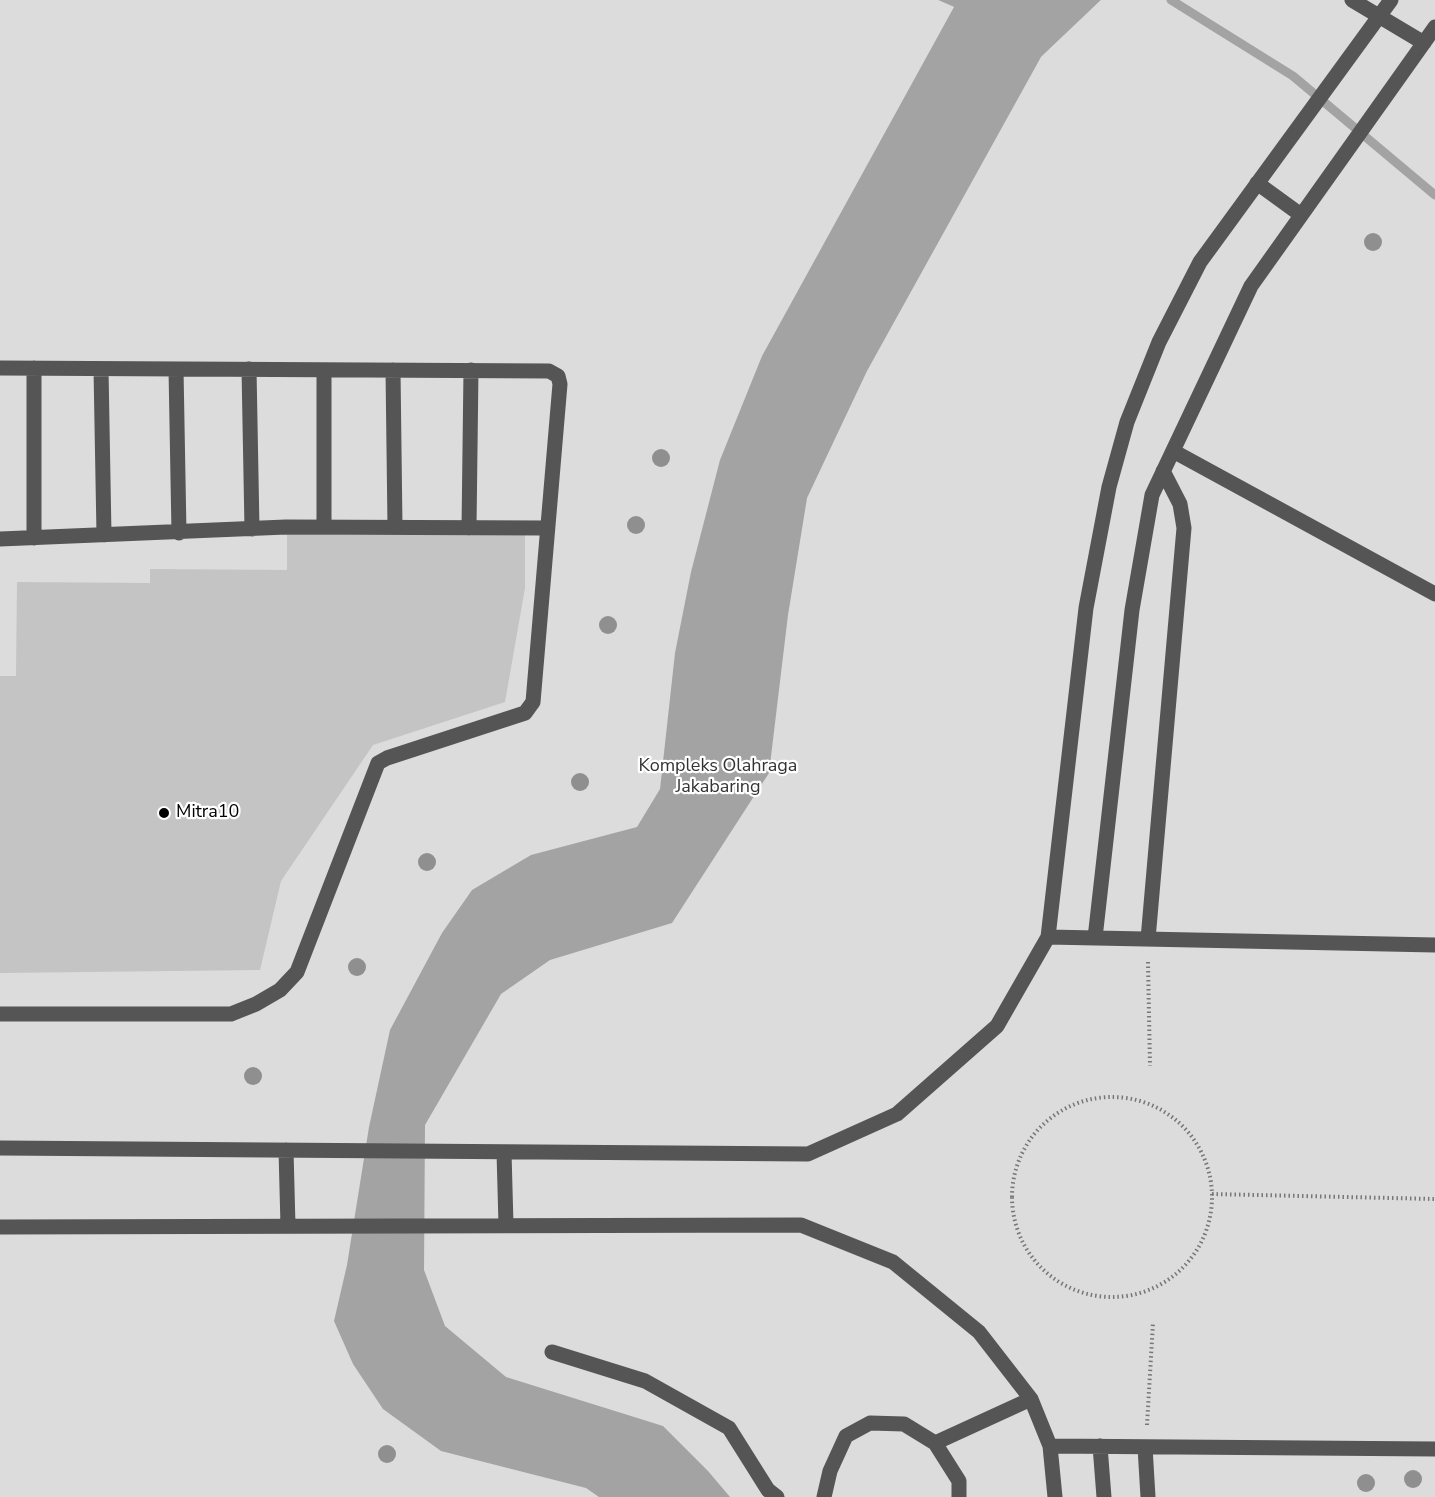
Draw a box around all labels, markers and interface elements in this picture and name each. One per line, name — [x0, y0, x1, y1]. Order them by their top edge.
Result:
park label: Kompleks Olahraga Jakabaring — [639, 756, 797, 798]
place label: Mitra10 — [176, 802, 239, 824]
marker: Mitra10 — [157, 806, 171, 820]

